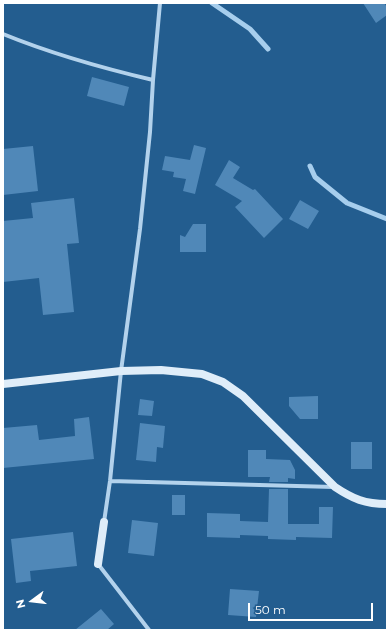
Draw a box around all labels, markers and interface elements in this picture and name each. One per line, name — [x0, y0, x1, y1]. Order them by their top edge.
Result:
north arrow — [12, 581, 52, 621]
scale bar — [250, 595, 375, 621]
text: N — [12, 598, 28, 610]
text: 50 m — [255, 602, 286, 617]

